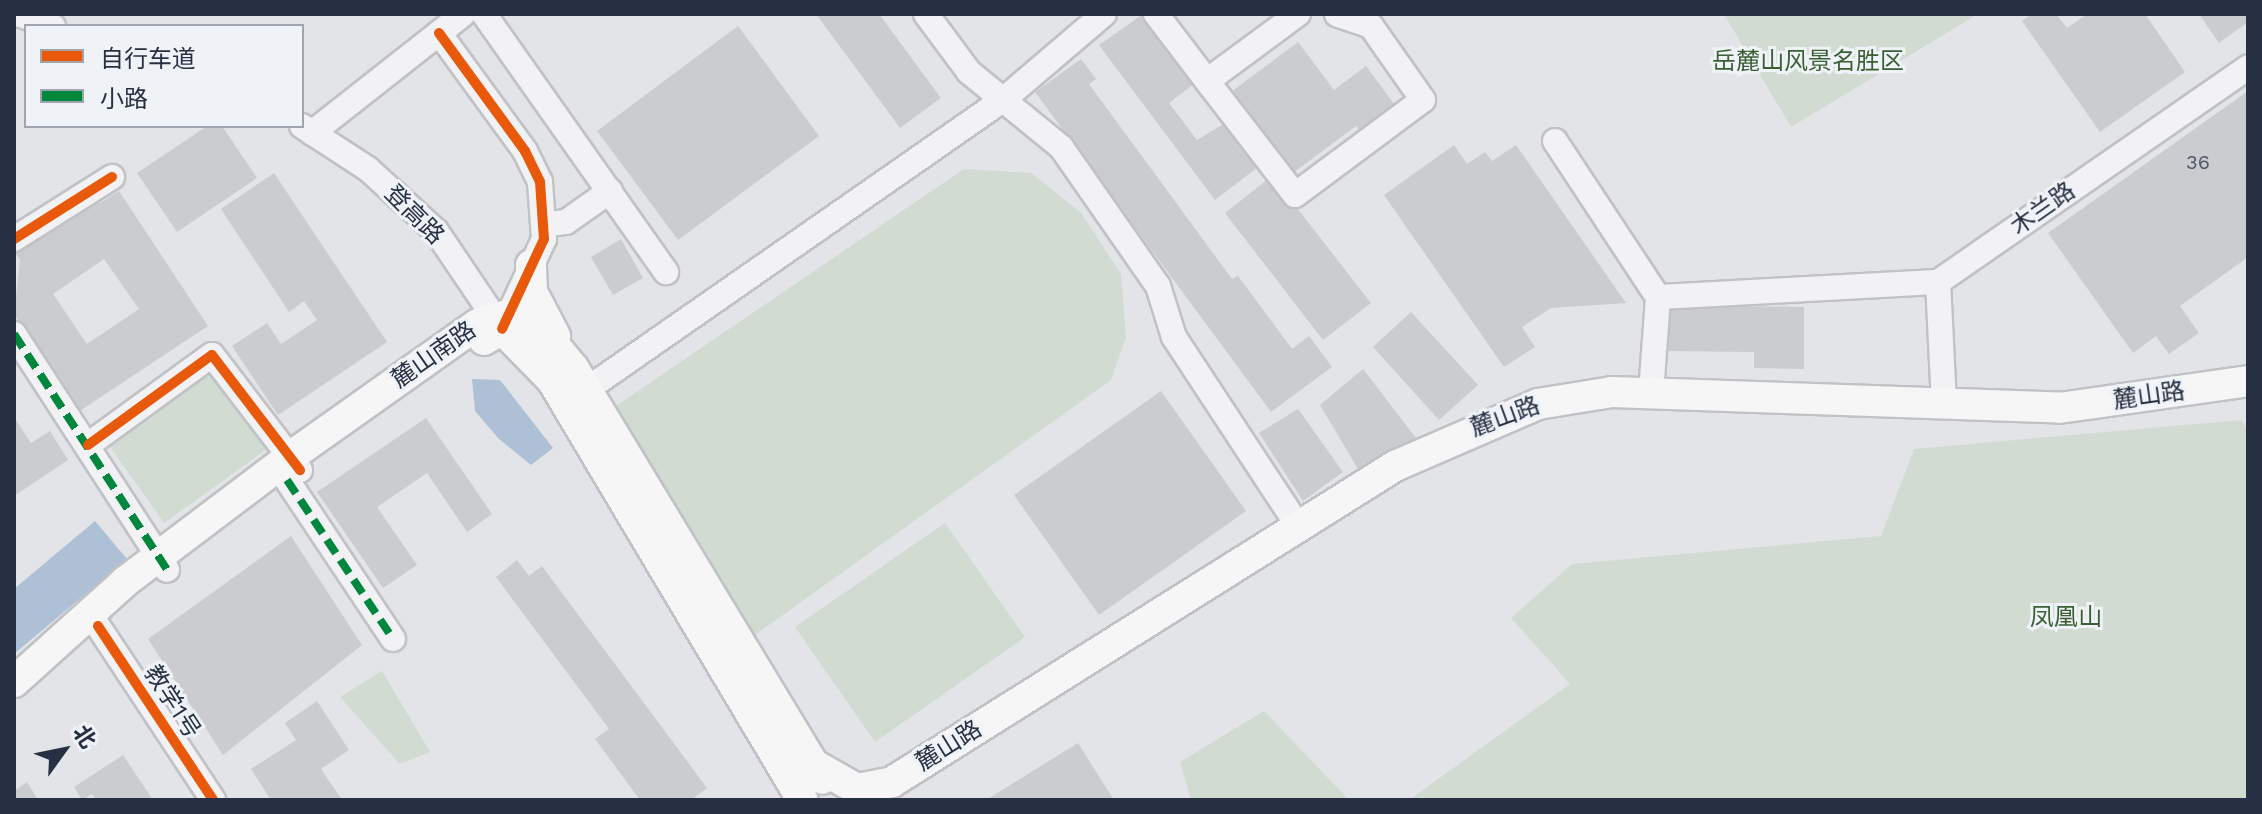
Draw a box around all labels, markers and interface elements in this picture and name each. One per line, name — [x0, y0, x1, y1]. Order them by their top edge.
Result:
legend — [24, 24, 304, 128]
text: 自行车道 — [100, 45, 196, 73]
park label: 岳麓山风景名胜区 — [1712, 48, 1904, 76]
text: 小路 — [100, 85, 148, 113]
house number: 36 — [2186, 150, 2210, 174]
street label: 木兰路 — [2005, 177, 2081, 241]
street label: 登高路 — [378, 179, 450, 251]
street label: 麓山南路 — [386, 316, 482, 394]
street label: 麓山路 — [2111, 377, 2187, 415]
street label: 麓山路 — [1466, 391, 1544, 443]
park label: 凤凰山 — [2030, 604, 2102, 632]
street label: 教学1号 — [138, 660, 206, 744]
north arrow — [24, 710, 104, 790]
street label: 麓山路 — [911, 715, 987, 777]
text: 北 — [68, 721, 101, 753]

